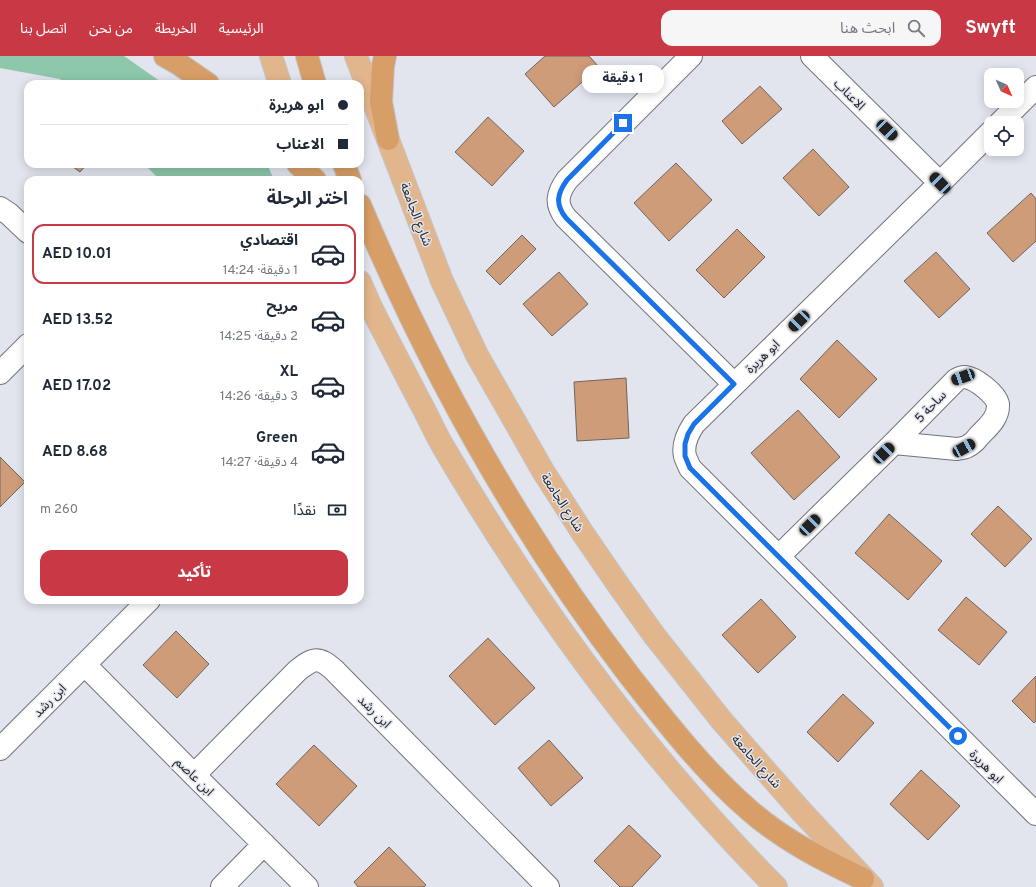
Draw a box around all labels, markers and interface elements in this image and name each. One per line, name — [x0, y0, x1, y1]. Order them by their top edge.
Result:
search box — [661, 10, 941, 46]
text: Swyft — [965, 16, 1016, 40]
icon: search — [905, 17, 927, 39]
text: ابحث هنا — [840, 20, 895, 39]
text: اتصل بنا — [20, 21, 67, 38]
text: من نحن — [89, 21, 133, 38]
text: الخريطة — [155, 21, 197, 38]
text: الرئيسية — [219, 21, 264, 38]
callout: 1 دقيقة — [582, 65, 664, 93]
north arrow — [984, 68, 1024, 108]
map controls — [984, 68, 1024, 156]
text: 1 دقيقة — [602, 71, 644, 87]
street label: الاعناب — [829, 76, 868, 115]
text: ابو هريرة — [269, 97, 324, 116]
route end — [614, 114, 632, 132]
button: locate — [984, 116, 1024, 156]
car — [874, 117, 900, 143]
text: الاعناب — [276, 136, 324, 155]
car — [927, 170, 953, 196]
street label: شارع الجامعة — [395, 181, 435, 249]
text: اختر الرحلة — [267, 188, 348, 211]
text: اقتصادي — [240, 232, 298, 251]
icon: car — [310, 236, 346, 272]
text: AED 10.01 — [42, 245, 112, 264]
text: 1 دقيقة · 14:24 — [223, 263, 298, 279]
text: مريح — [266, 298, 298, 317]
icon: car — [310, 302, 346, 338]
car — [786, 308, 812, 334]
text: AED 13.52 — [42, 311, 113, 330]
text: 2 دقيقة · 14:25 — [220, 329, 298, 345]
street label: ابو هريرة — [743, 337, 784, 378]
text: XL — [280, 363, 298, 382]
car — [950, 367, 976, 387]
icon: car — [310, 368, 346, 404]
text: AED 17.02 — [42, 377, 111, 396]
street label: ساحة 5 — [912, 388, 951, 427]
text: 3 دقيقة · 14:26 — [220, 389, 298, 405]
text: Green — [256, 429, 298, 448]
icon: car — [310, 434, 346, 470]
car — [951, 437, 977, 459]
car — [871, 440, 897, 466]
text: AED 8.68 — [42, 443, 108, 462]
text: 4 دقيقة · 14:27 — [221, 455, 298, 471]
street label: شارع الجامعة — [536, 471, 586, 536]
icon: cash — [326, 499, 348, 521]
text: 260 m — [40, 502, 78, 518]
text: نقدًا — [293, 502, 316, 521]
car — [797, 512, 823, 538]
button: تأكيد — [40, 550, 348, 596]
street label: ابن رشد — [30, 681, 70, 721]
street label: ابن رشد — [354, 692, 394, 732]
route start — [949, 727, 967, 745]
street label: شارع الجامعة — [726, 732, 784, 793]
street label: ابو هريرة — [965, 747, 1006, 788]
street label: ابن عاصم — [170, 755, 216, 801]

